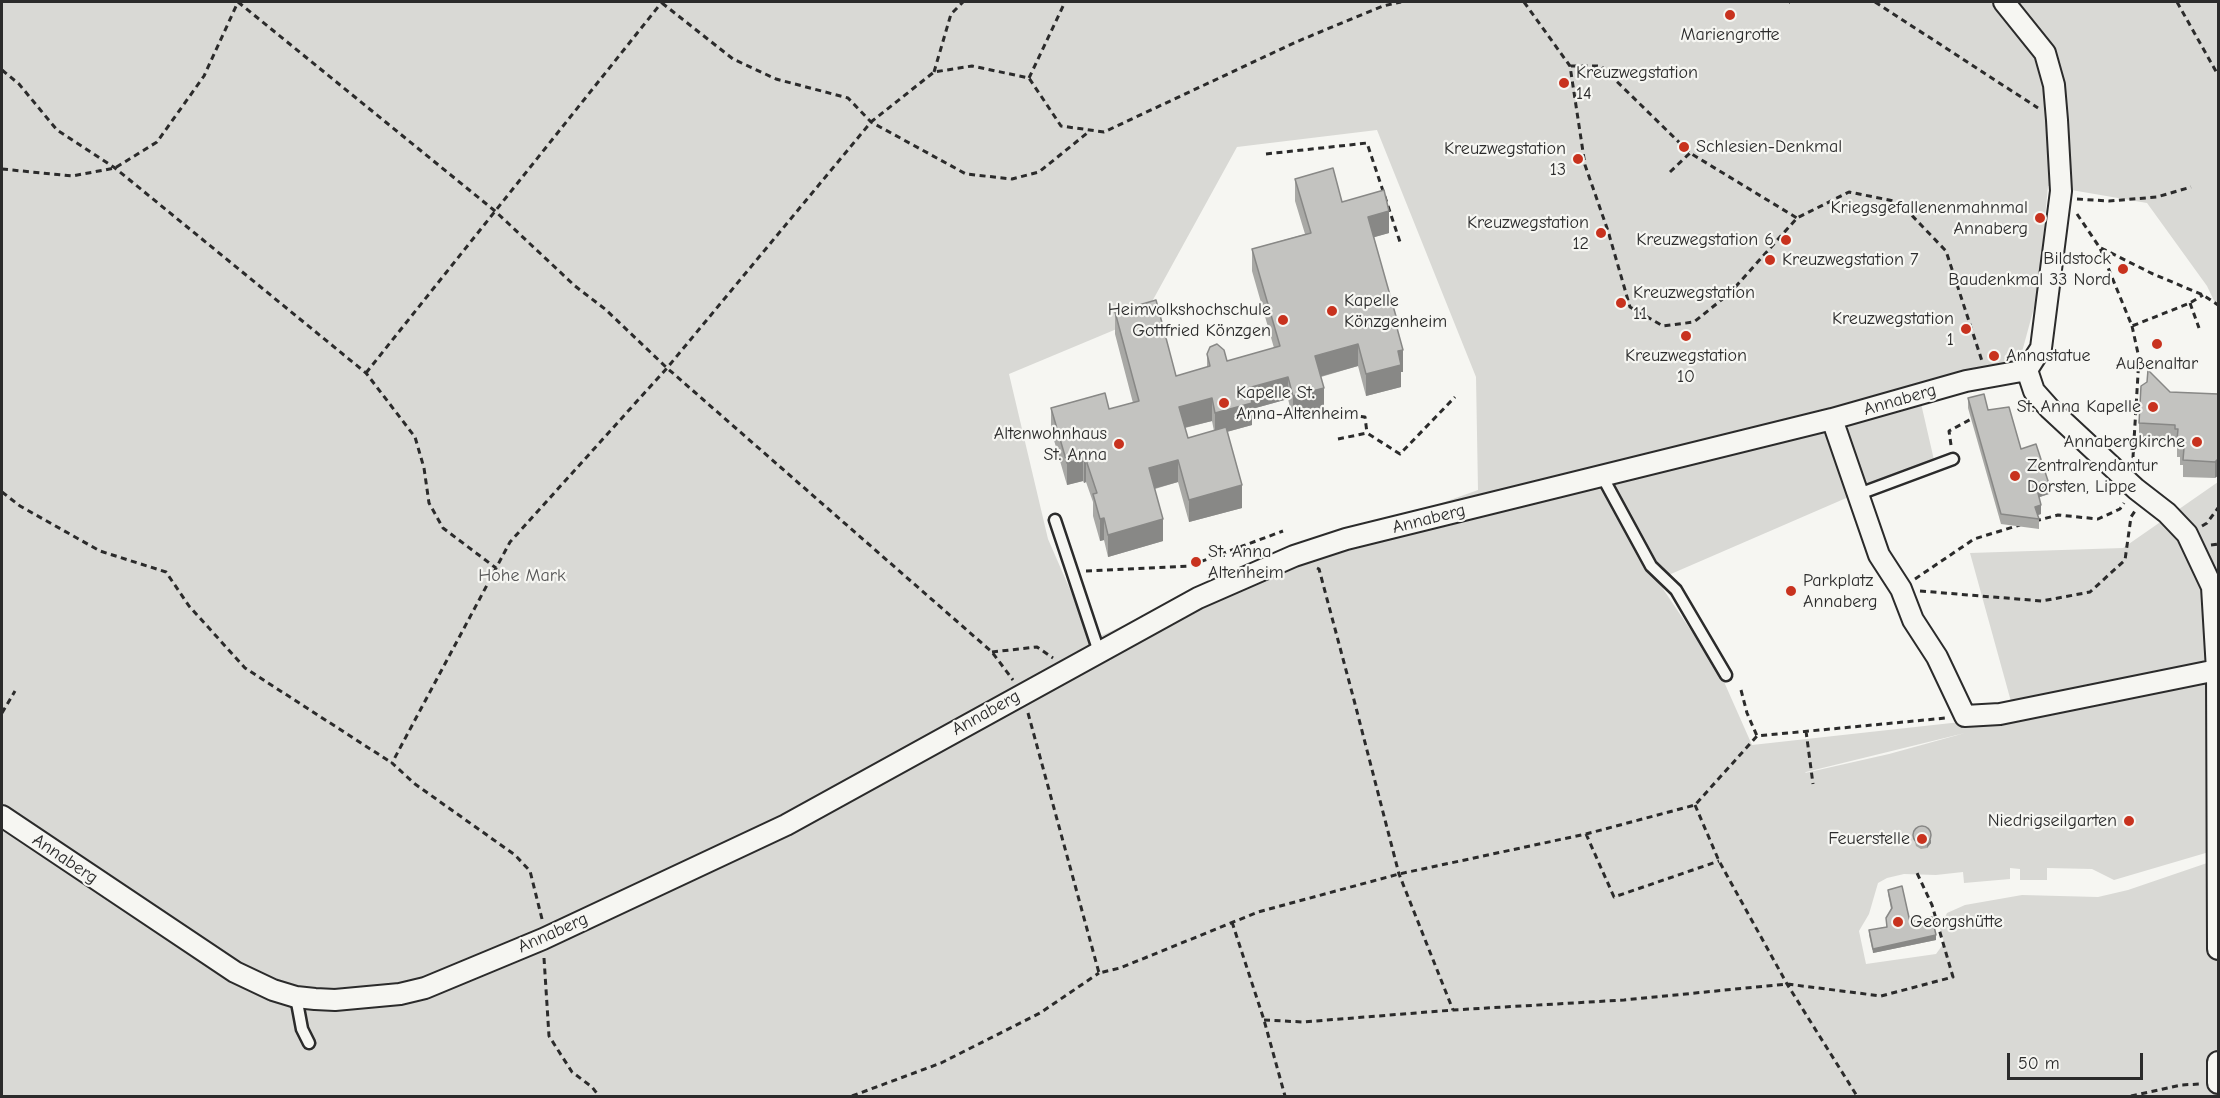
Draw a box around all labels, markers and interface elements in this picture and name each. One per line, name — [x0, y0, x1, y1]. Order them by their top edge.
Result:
marker: Mariengrotte — [1723, 8, 1737, 22]
place label: Mariengrotte — [1680, 24, 1780, 46]
place label: Kreuzwegstation 14 — [1576, 62, 1698, 104]
marker: Kreuzwegstation 14 — [1557, 76, 1571, 90]
place label: Schlesien-Denkmal — [1696, 136, 1842, 158]
place label: Kreuzwegstation 13 — [1444, 138, 1566, 180]
marker: Schlesien-Denkmal — [1677, 140, 1691, 154]
marker: Kreuzwegstation 13 — [1571, 152, 1585, 166]
place label: Kriegsgefallenenmahnmal Annaberg — [1830, 197, 2028, 240]
marker: Kriegsgefallenenmahnmal Annaberg — [2033, 211, 2047, 225]
place label: Kreuzwegstation 12 — [1467, 212, 1589, 254]
marker: Kreuzwegstation 12 — [1594, 226, 1608, 240]
place label: Kreuzwegstation 6 — [1636, 229, 1774, 251]
marker: Kreuzwegstation 6 — [1779, 233, 1793, 247]
place label: Bildstock Baudenkmal 33 Nord — [1948, 248, 2111, 290]
place label: Kreuzwegstation 7 — [1782, 249, 1919, 271]
marker: Kreuzwegstation 7 — [1763, 253, 1777, 267]
marker: Bildstock Baudenkmal 33 Nord — [2116, 262, 2130, 276]
place label: Kreuzwegstation 11 — [1633, 282, 1755, 324]
place label: Kapelle Könzgenheim — [1344, 290, 1447, 332]
marker: Kreuzwegstation 11 — [1614, 296, 1628, 310]
place label: Heimvolkshochschule Gottfried Könzgen — [1108, 299, 1271, 342]
marker: Kapelle Könzgenheim — [1325, 304, 1339, 318]
place label: Kreuzwegstation 1 — [1832, 308, 1954, 350]
marker: Heimvolkshochschule Gottfried Könzgen — [1276, 313, 1290, 327]
marker: Kreuzwegstation 1 — [1959, 322, 1973, 336]
marker: Kreuzwegstation 10 — [1679, 329, 1693, 343]
marker: Außenaltar — [2150, 337, 2164, 351]
place label: Kreuzwegstation 10 — [1625, 345, 1747, 388]
place label: Annastatue — [2006, 345, 2090, 367]
marker: Annastatue — [1987, 349, 2001, 363]
place label: Außenaltar — [2116, 353, 2198, 375]
street label: Annaberg — [1861, 379, 1939, 421]
place label: Kapelle St. Anna-Altenheim — [1236, 382, 1359, 424]
marker: Kapelle St. Anna-Altenheim — [1217, 396, 1231, 410]
place label: St. Anna Kapelle — [2017, 396, 2141, 418]
marker: St. Anna Kapelle — [2146, 400, 2160, 414]
place label: Altenwohnhaus St. Anna — [994, 423, 1107, 466]
place label: Annabergkirche — [2064, 431, 2185, 453]
marker: Annabergkirche — [2190, 435, 2204, 449]
marker: Altenwohnhaus St. Anna — [1112, 437, 1126, 451]
place label: Zentralrendantur Dorsten, Lippe — [2027, 455, 2158, 498]
marker: Zentralrendantur Dorsten, Lippe — [2008, 469, 2022, 483]
street label: Annaberg — [1390, 500, 1468, 538]
place label: St. Anna Altenheim — [1208, 541, 1284, 584]
marker: St. Anna Altenheim — [1189, 555, 1203, 569]
park label: Hohe Mark — [478, 565, 566, 587]
place label: Parkplatz Annaberg — [1803, 570, 1877, 612]
marker: Parkplatz Annaberg — [1784, 584, 1798, 598]
street label: Annaberg — [948, 686, 1024, 740]
place label: Niedrigseilgarten — [1988, 810, 2117, 832]
marker: Niedrigseilgarten — [2122, 814, 2136, 828]
place label: Feuerstelle — [1828, 828, 1910, 850]
street label: Annaberg — [28, 829, 102, 889]
marker: Feuerstelle — [1915, 832, 1929, 846]
street label: Annaberg — [515, 908, 591, 958]
place label: Georgshütte — [1910, 911, 2003, 933]
marker: Georgshütte — [1891, 915, 1905, 929]
scale bar — [2010, 1041, 2146, 1079]
text: 50 m — [2018, 1053, 2060, 1074]

